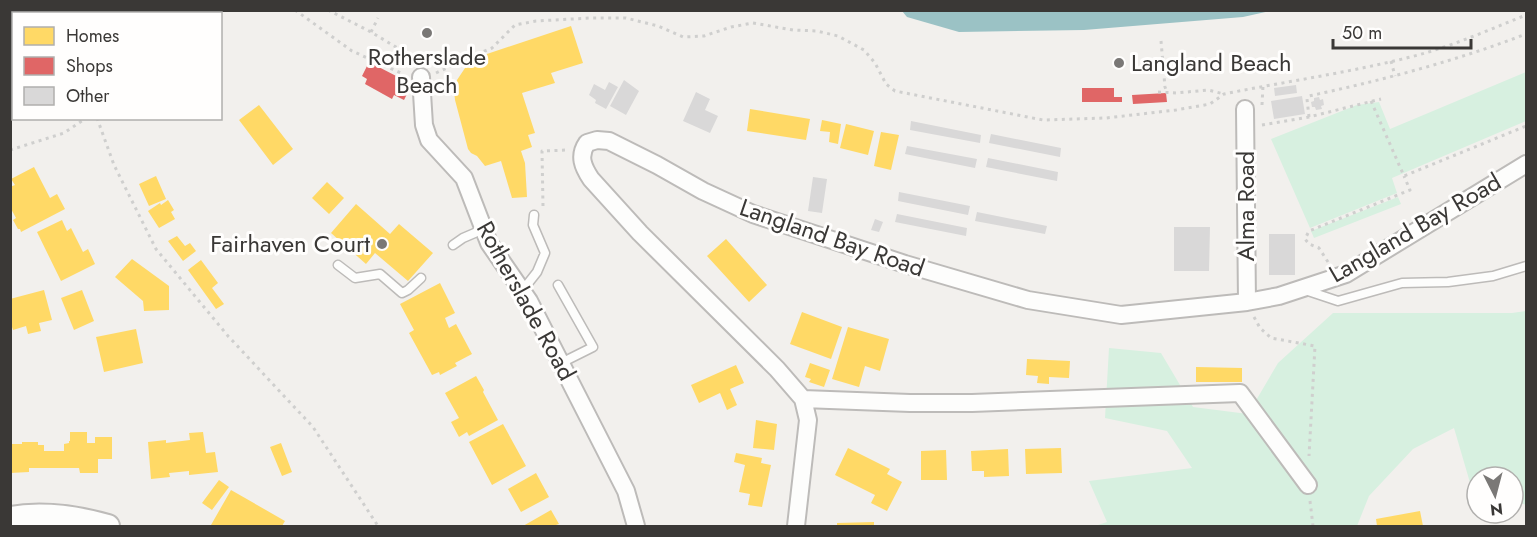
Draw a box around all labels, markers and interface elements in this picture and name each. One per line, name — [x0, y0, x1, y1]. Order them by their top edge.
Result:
legend — [12, 12, 222, 120]
scale bar — [1333, 12, 1471, 50]
text: 50 m — [1342, 20, 1382, 46]
text: Homes — [66, 23, 119, 49]
marker: Rotherslade Beach — [420, 26, 434, 40]
place label: Rotherslade Beach — [368, 39, 486, 102]
place label: Langland Beach — [1131, 45, 1292, 80]
text: Shops — [66, 53, 113, 79]
marker: Langland Beach — [1112, 56, 1126, 70]
text: Other — [66, 83, 110, 109]
street label: Alma Road — [1228, 151, 1263, 261]
street label: Langland Bay Road — [1322, 164, 1507, 291]
street label: Langland Bay Road — [735, 189, 929, 286]
street label: Rotherslade Road — [468, 215, 585, 387]
place label: Fairhaven Court — [210, 226, 370, 261]
marker: Fairhaven Court — [375, 237, 389, 251]
north arrow — [1465, 465, 1525, 525]
text: N — [1489, 497, 1504, 522]

